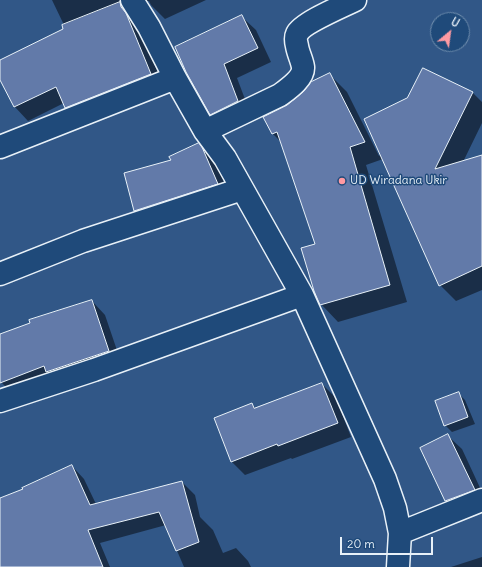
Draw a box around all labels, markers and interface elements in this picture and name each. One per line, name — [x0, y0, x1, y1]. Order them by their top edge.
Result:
north arrow — [430, 12, 470, 52]
text: U — [449, 14, 462, 30]
place label: UD Wiradana Ukir — [350, 174, 447, 188]
marker: UD Wiradana Ukir — [337, 176, 347, 186]
scale bar — [342, 529, 435, 555]
text: 20 m — [347, 536, 375, 551]

